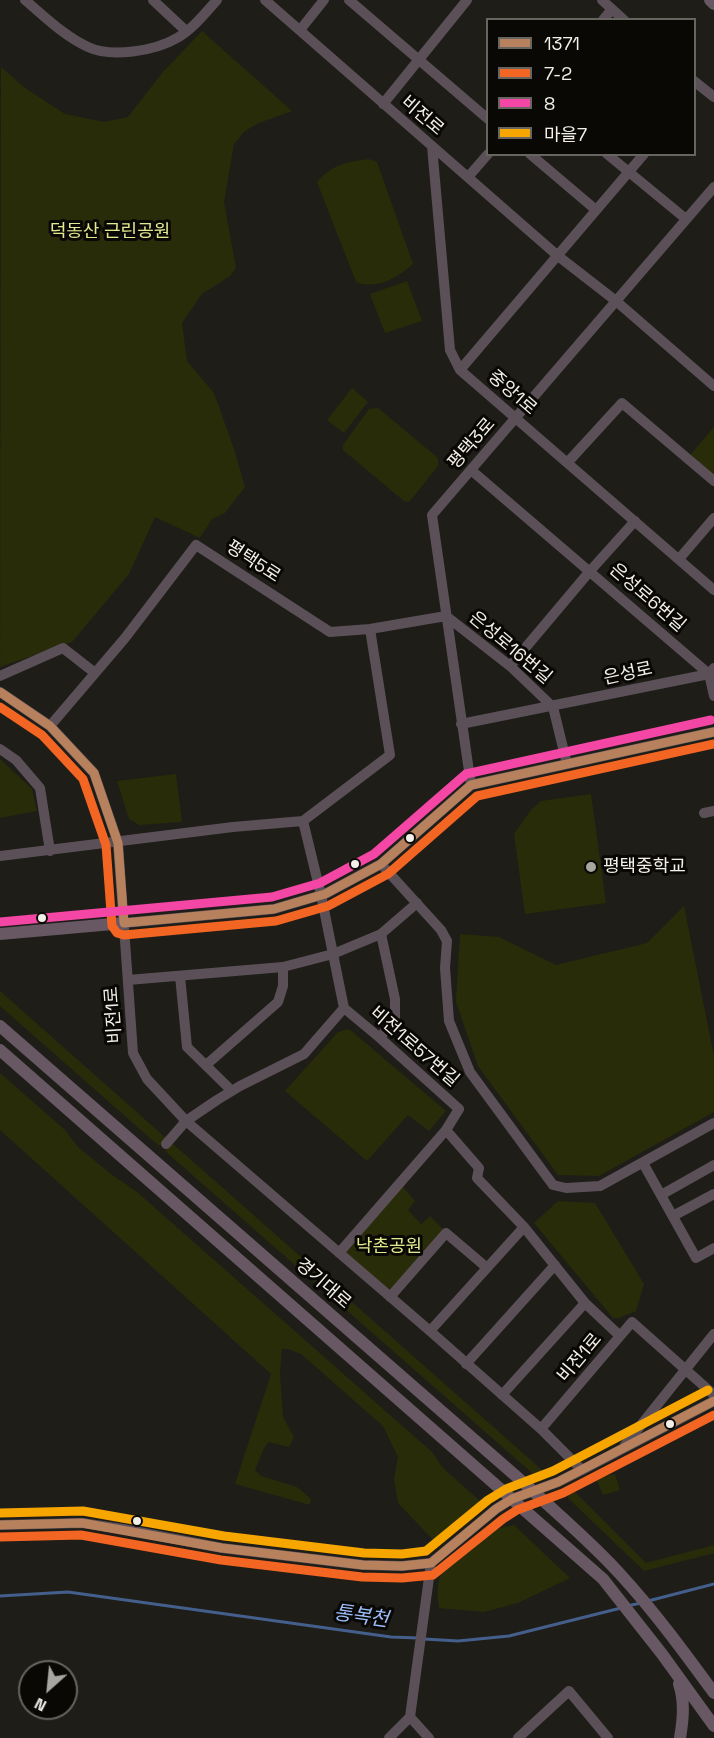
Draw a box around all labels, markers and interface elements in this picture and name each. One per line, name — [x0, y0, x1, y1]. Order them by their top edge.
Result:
legend — [486, 18, 696, 156]
text: 1371 — [544, 32, 580, 55]
text: 7-2 — [544, 62, 572, 85]
street label: 비전로 — [396, 92, 448, 140]
text: 8 — [544, 92, 555, 115]
text: 마을7 — [544, 123, 587, 146]
park label: 덕동산 근린공원 — [50, 221, 170, 243]
street label: 중앙1로 — [483, 366, 541, 420]
street label: 평택3로 — [444, 414, 500, 474]
street label: 평택5로 — [222, 536, 284, 588]
street label: 은성로6번길 — [605, 559, 689, 637]
street label: 은성로16번길 — [464, 607, 556, 689]
street label: 은성로 — [601, 658, 655, 690]
unlabelled marker — [404, 832, 416, 844]
place label: 평택중학교 — [603, 856, 686, 878]
unlabelled marker — [349, 858, 361, 870]
marker: 평택중학교 — [584, 860, 598, 874]
unlabelled marker — [36, 912, 48, 924]
street label: 비전1로 — [101, 986, 127, 1044]
street label: 비전1로57번길 — [365, 1002, 463, 1092]
park label: 낙촌공원 — [356, 1236, 422, 1258]
street label: 경기대로 — [291, 1254, 355, 1314]
street label: 비전1로 — [553, 1329, 607, 1387]
unlabelled marker — [664, 1418, 676, 1430]
unlabelled marker — [131, 1515, 143, 1527]
water label: 통복천 — [332, 1601, 390, 1633]
north arrow — [18, 1660, 78, 1720]
text: N — [31, 1693, 50, 1716]

